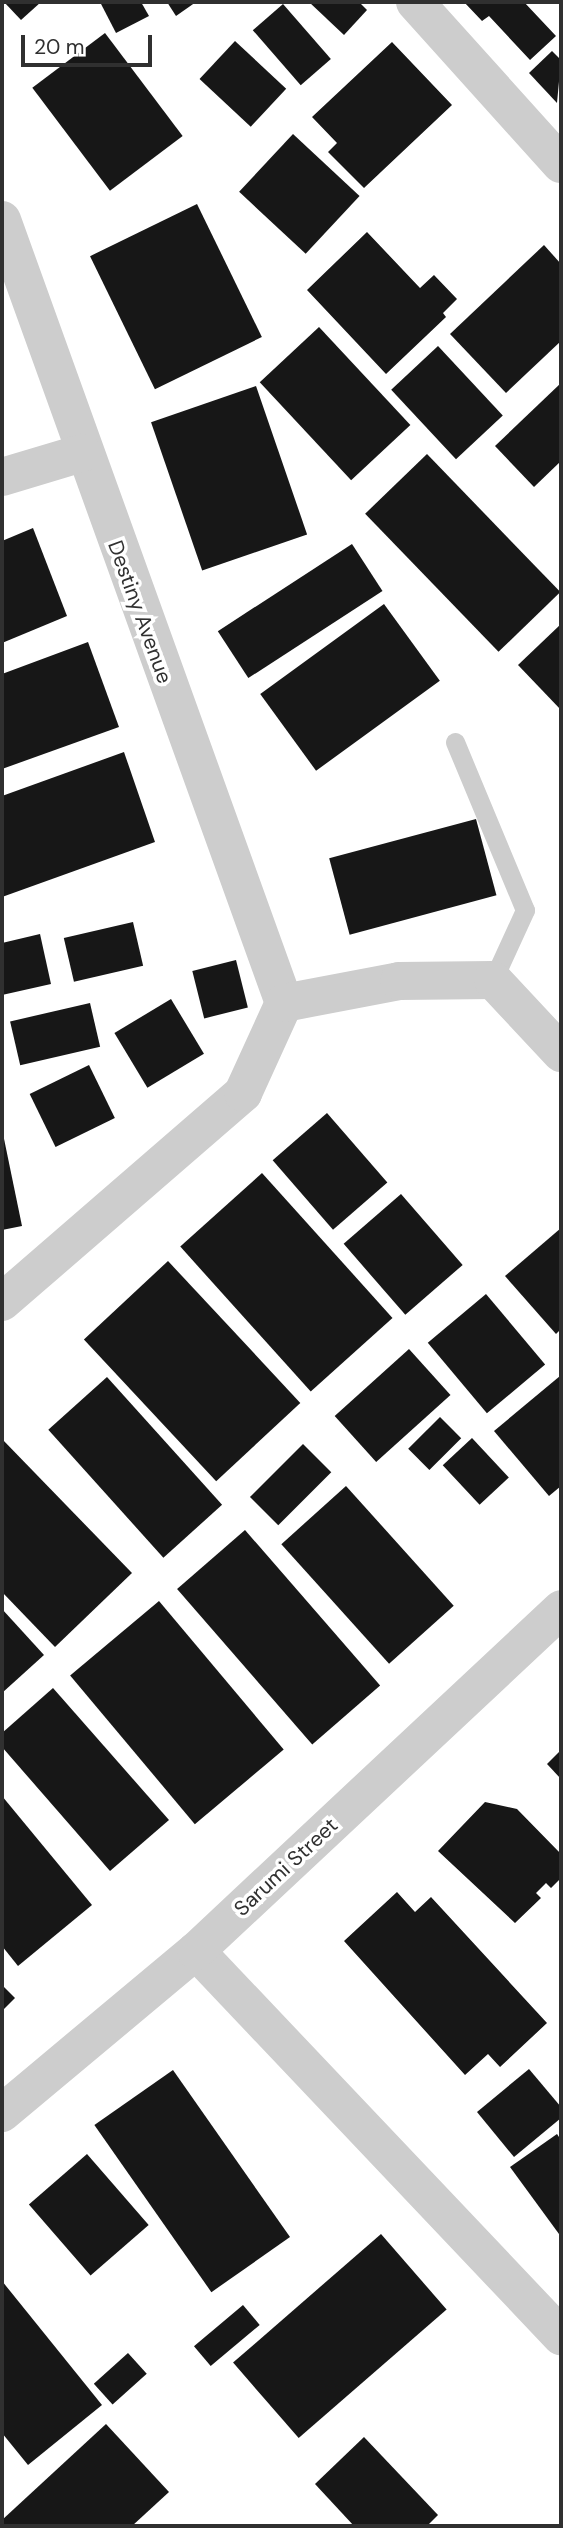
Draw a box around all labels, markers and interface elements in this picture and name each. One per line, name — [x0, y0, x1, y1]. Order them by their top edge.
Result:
scale bar — [24, 21, 156, 65]
text: 20 m — [34, 33, 85, 61]
street label: Destiny Avenue — [102, 537, 178, 687]
street label: Sarumi Street — [229, 1813, 343, 1921]

